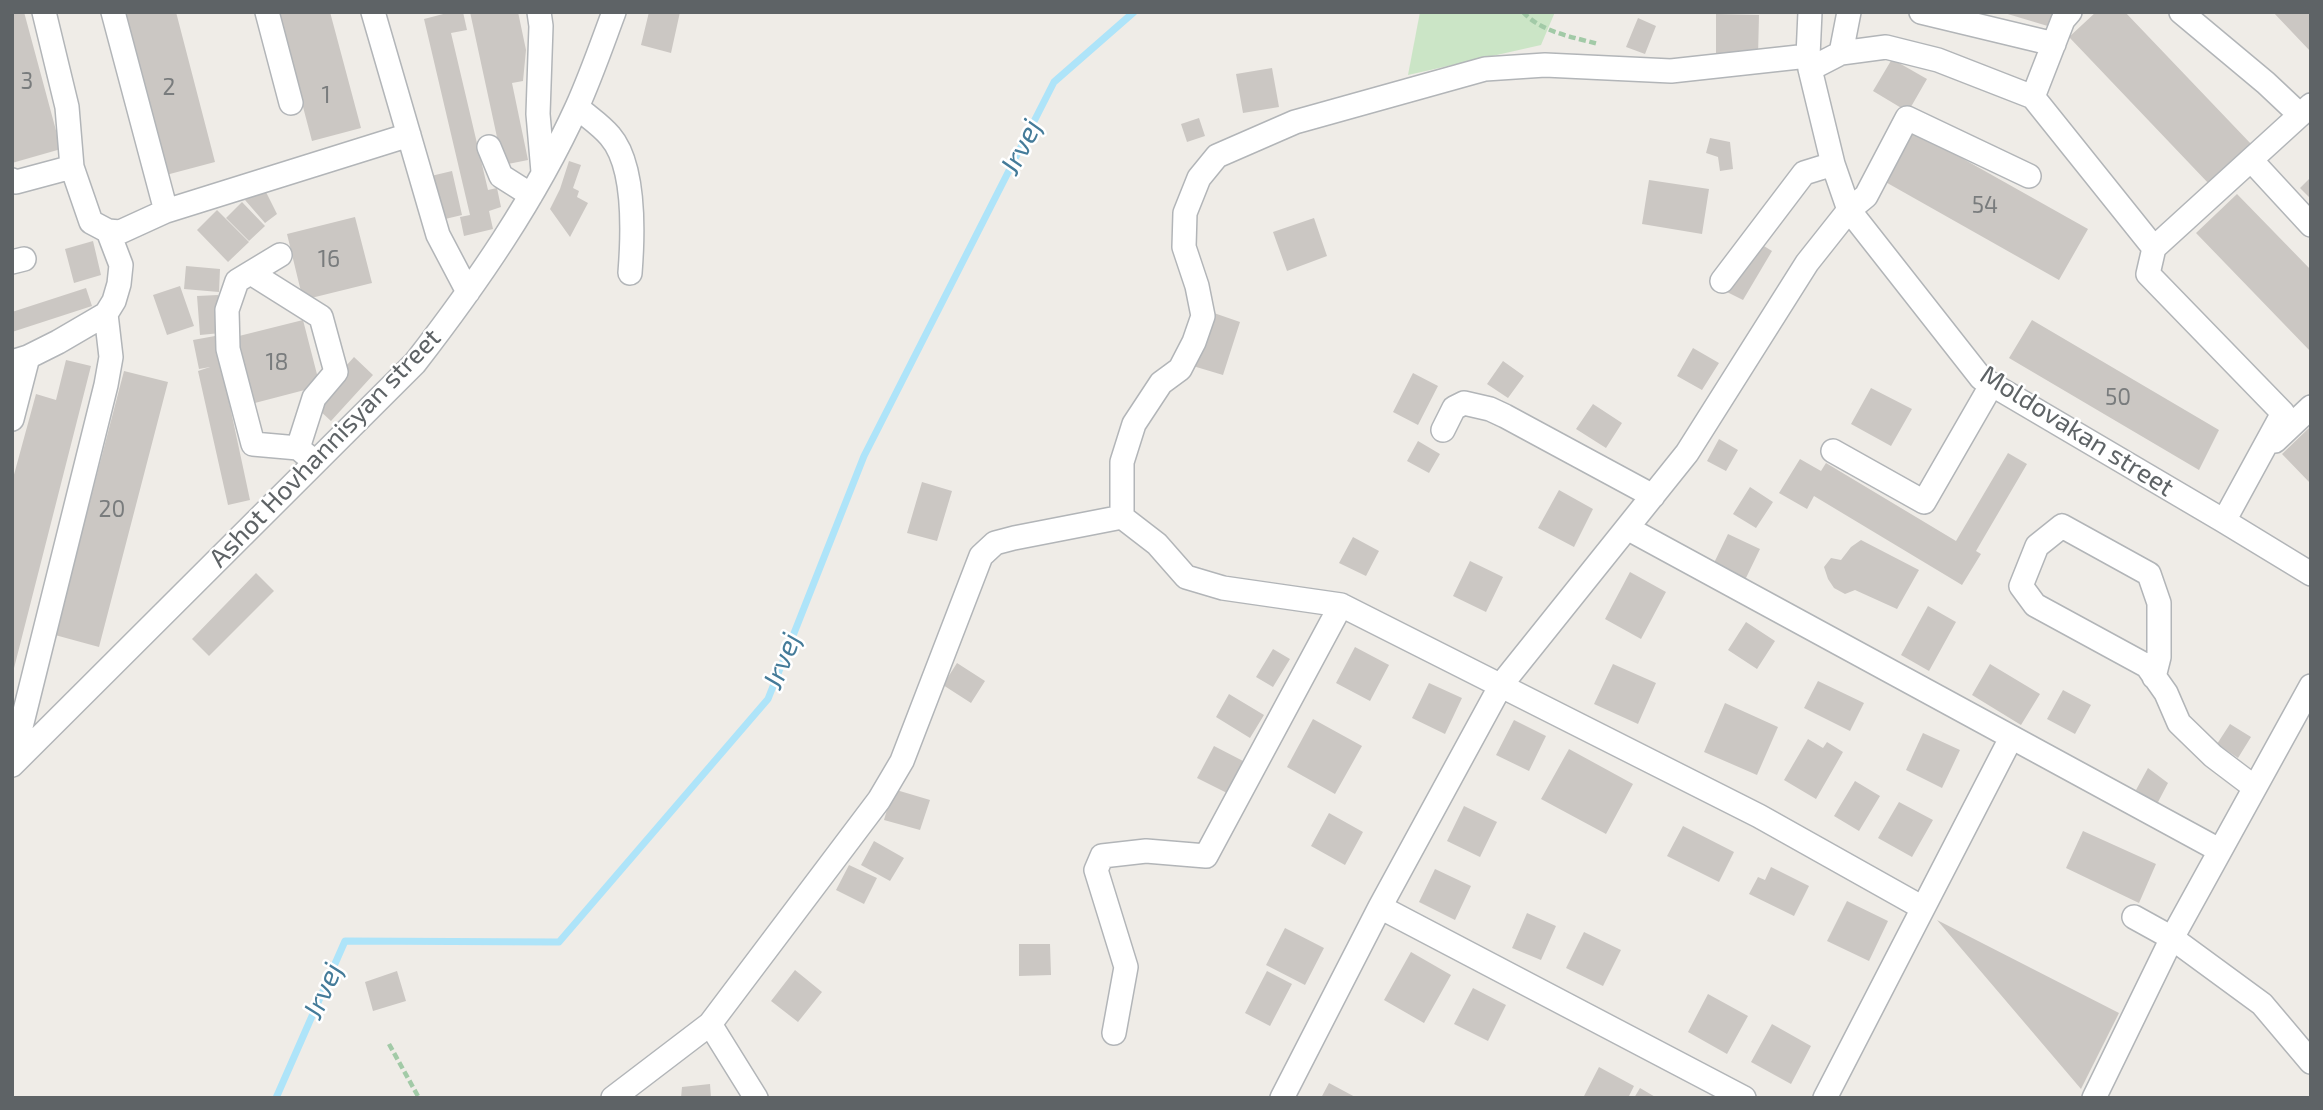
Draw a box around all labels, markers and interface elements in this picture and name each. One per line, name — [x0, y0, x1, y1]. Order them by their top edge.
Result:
house number: 3 — [21, 67, 33, 95]
house number: 2 — [163, 73, 175, 101]
house number: 1 — [321, 81, 331, 109]
water label: Jrvej — [993, 114, 1049, 180]
house number: 54 — [1972, 191, 1998, 219]
house number: 16 — [318, 245, 340, 273]
street label: Ashot Hovhannisyan street — [203, 322, 447, 574]
house number: 18 — [265, 348, 289, 376]
street label: Moldovakan street — [1975, 359, 2179, 503]
house number: 50 — [2105, 383, 2131, 411]
house number: 20 — [99, 495, 125, 523]
water label: Jrvej — [756, 628, 808, 694]
water label: Jrvej — [296, 958, 350, 1024]

